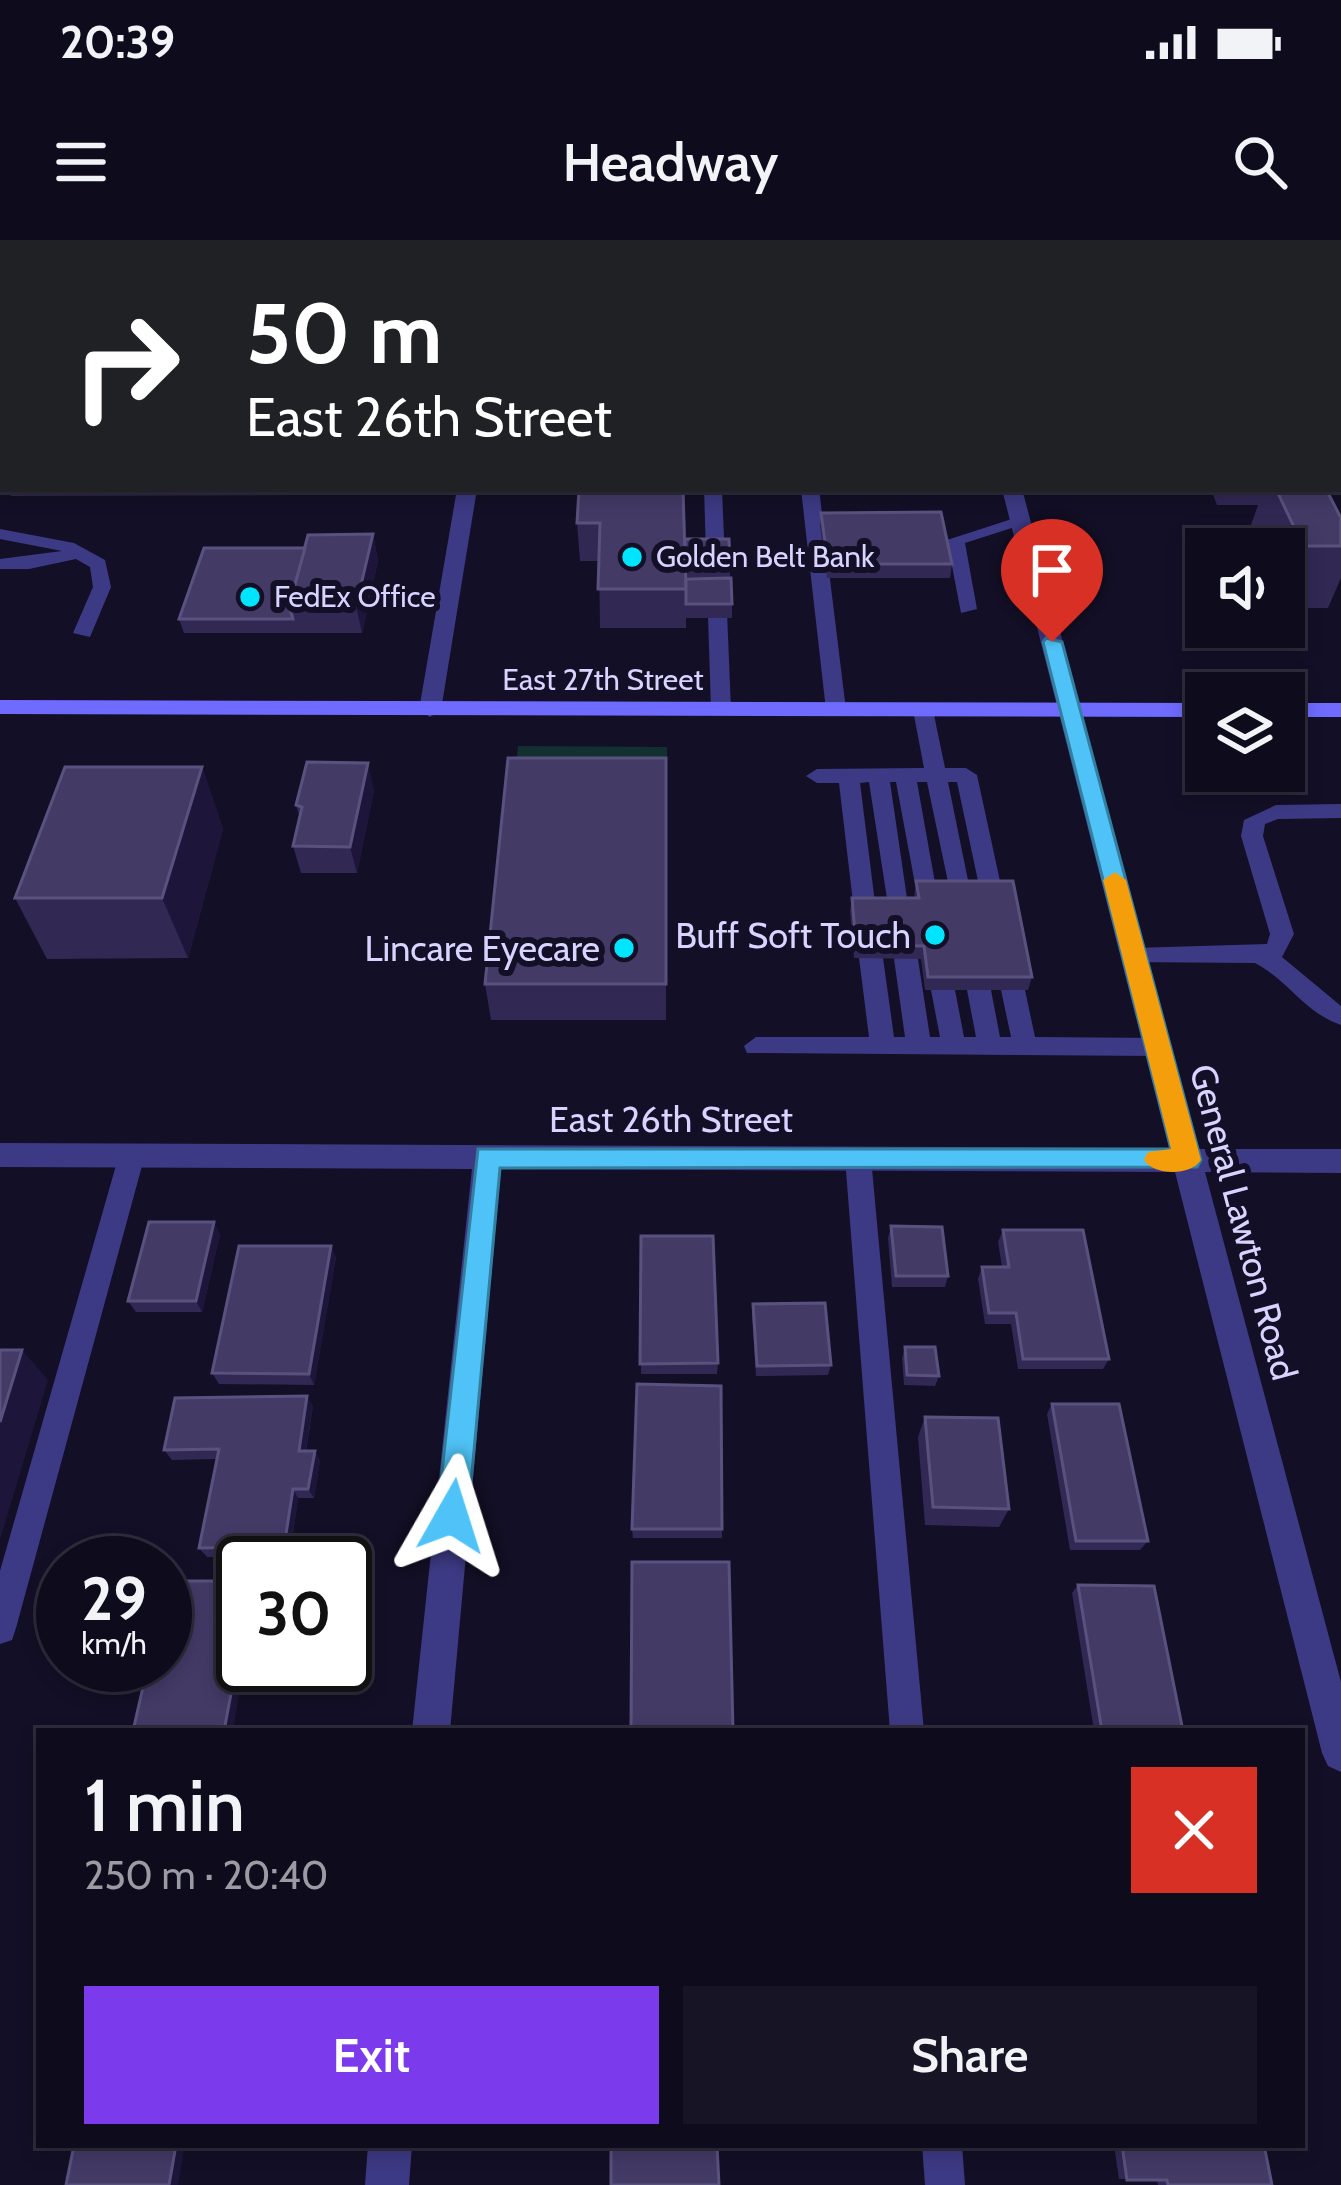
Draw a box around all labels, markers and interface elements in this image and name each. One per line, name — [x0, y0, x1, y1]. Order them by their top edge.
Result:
text: 20:39 — [60, 15, 175, 69]
icon: menu — [48, 129, 114, 195]
text: Headway — [563, 129, 778, 195]
icon: search — [1227, 129, 1293, 195]
text: 50 m — [246, 282, 442, 384]
icon: right — [48, 288, 204, 444]
text: East 26th Street — [246, 384, 612, 450]
pin — [1001, 519, 1103, 642]
map controls — [1185, 528, 1305, 792]
button: sound — [1185, 528, 1305, 648]
icon: arrive — [1019, 537, 1085, 603]
place label: Golden Belt Bank — [656, 538, 875, 575]
marker: Golden Belt Bank — [619, 544, 645, 570]
place label: FedEx Office — [274, 578, 436, 615]
marker: FedEx Office — [237, 584, 263, 610]
street label: East 27th Street — [502, 661, 704, 698]
button: layers — [1185, 672, 1305, 792]
place label: Buff Soft Touch — [675, 913, 911, 957]
marker: Buff Soft Touch — [922, 922, 948, 948]
place label: Lincare Eyecare — [365, 926, 600, 970]
marker: Lincare Eyecare — [611, 935, 637, 961]
street label: General Lawton Road — [1181, 1059, 1307, 1385]
street label: East 26th Street — [549, 1097, 793, 1141]
position arrow — [389, 1453, 515, 1579]
speed limit sign: 30 — [216, 1536, 372, 1692]
text: 29 — [81, 1562, 147, 1635]
text: km/h — [81, 1625, 147, 1662]
text: 1 min — [84, 1762, 245, 1849]
button: close — [1131, 1767, 1257, 1893]
text: 250 m · 20:40 — [84, 1851, 328, 1899]
button: Exit — [84, 1986, 659, 2124]
button: Share — [683, 1986, 1257, 2124]

